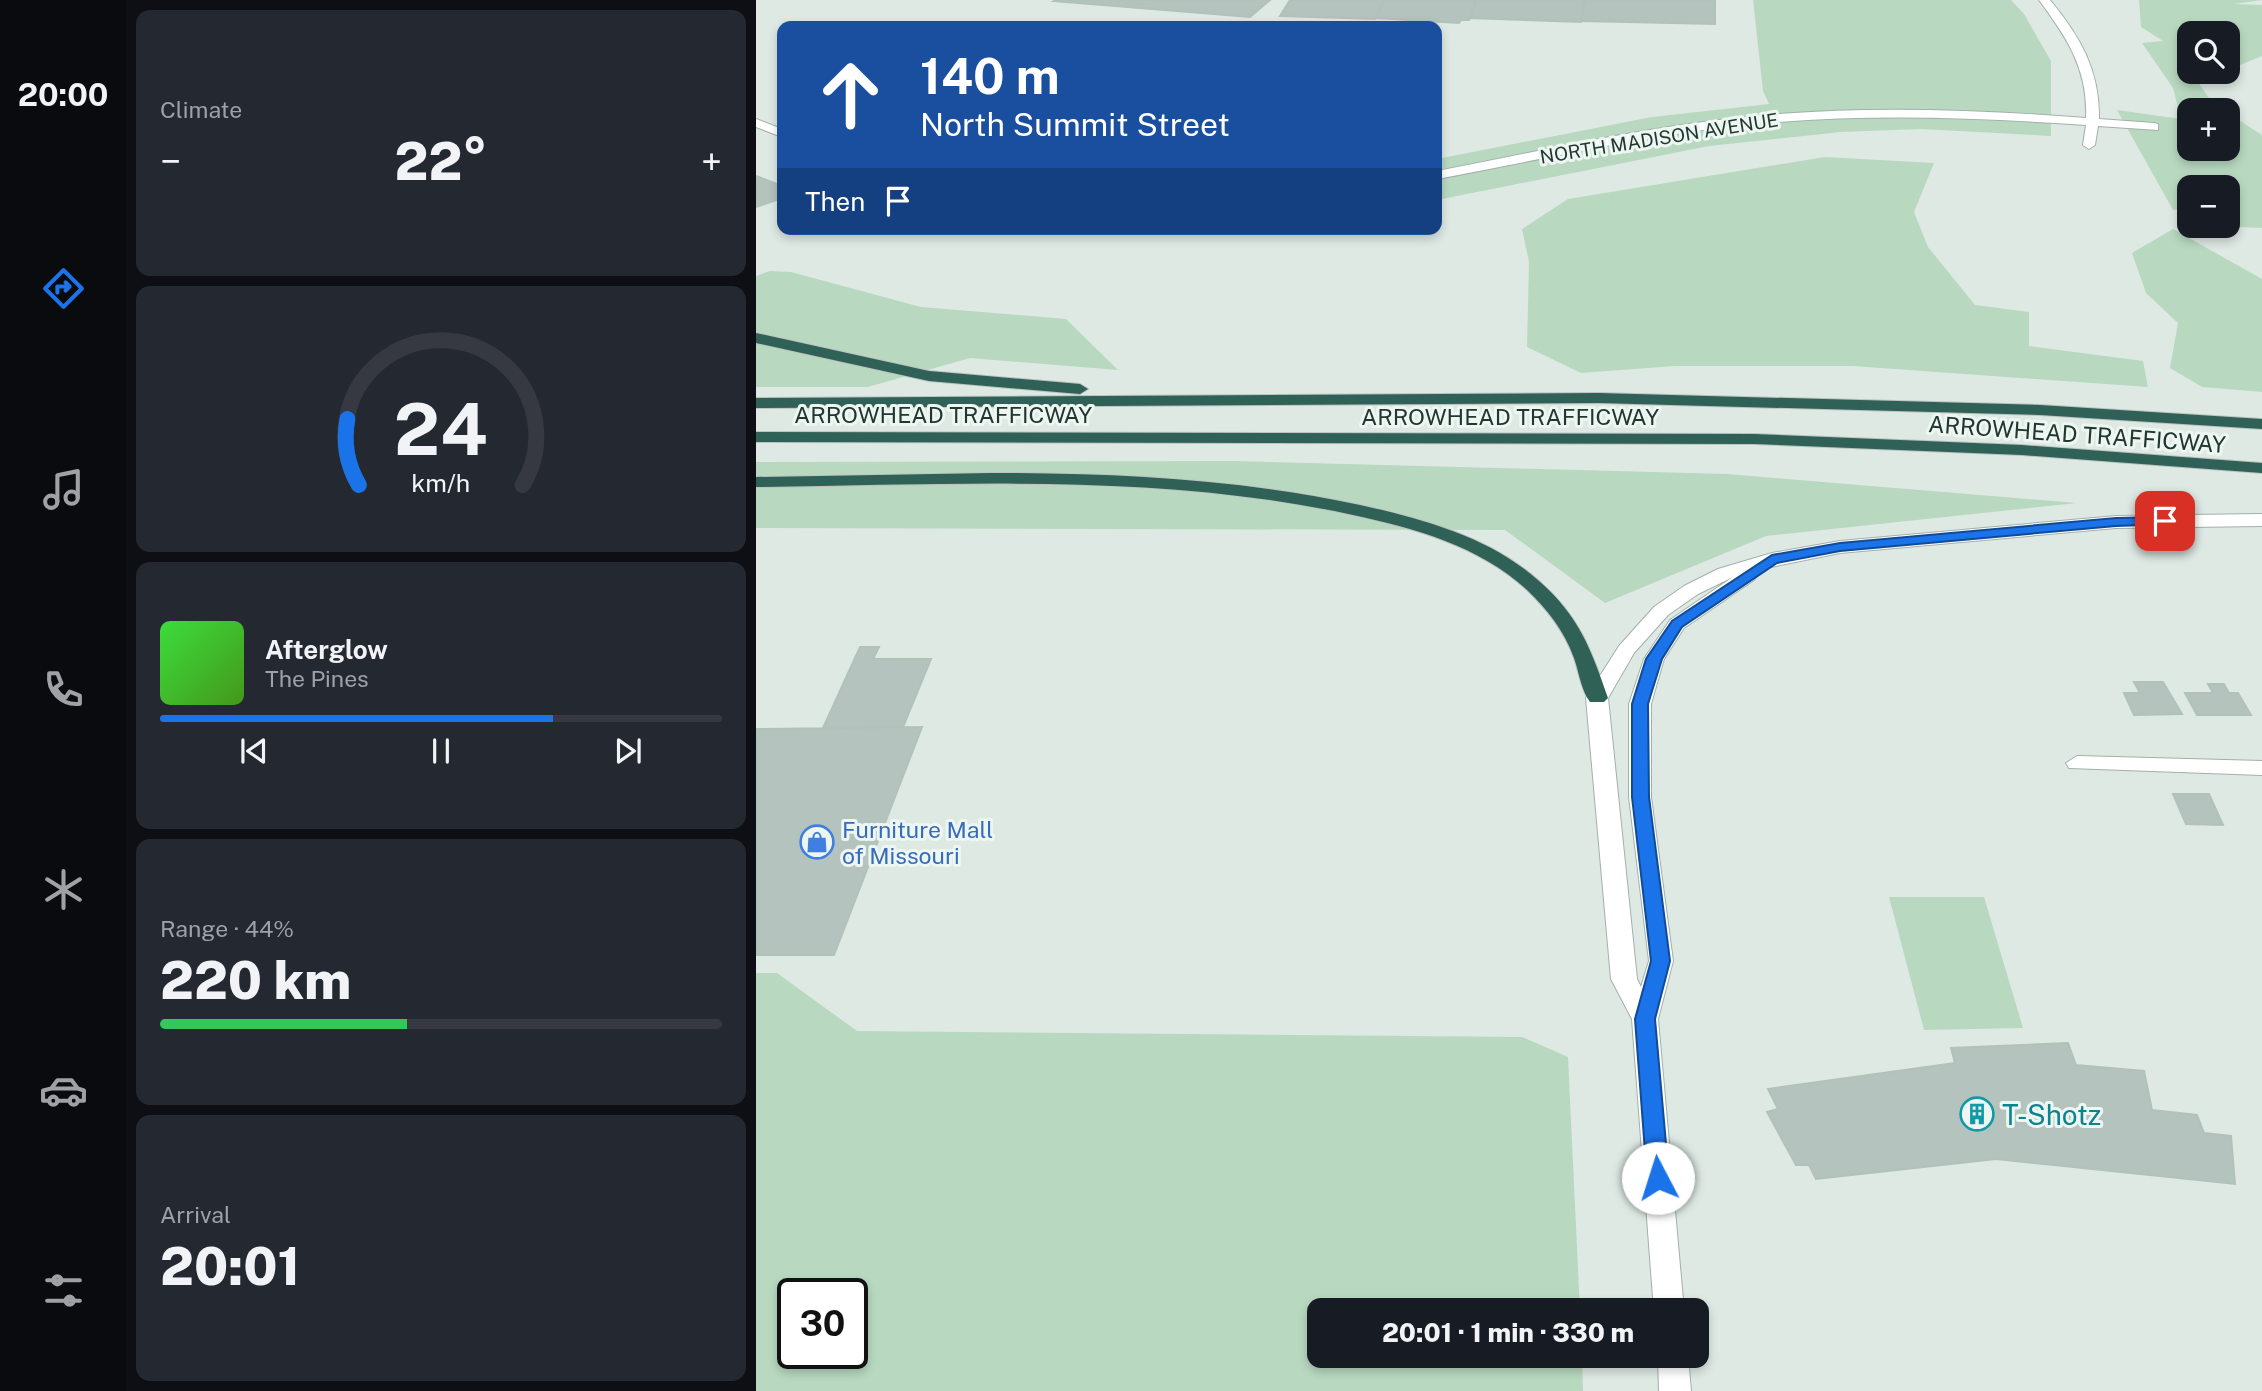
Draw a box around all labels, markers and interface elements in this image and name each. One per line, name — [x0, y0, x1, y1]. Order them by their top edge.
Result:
map controls — [2177, 21, 2240, 238]
button: search — [2177, 21, 2240, 84]
text: 140 m — [920, 47, 1060, 105]
icon: ahead — [805, 49, 896, 140]
text: 20:00 — [18, 76, 108, 113]
text: Climate — [160, 96, 242, 123]
button: + — [2177, 98, 2240, 161]
text: North Summit Street — [920, 106, 1230, 143]
street label: NORTH MADISON AVENUE — [1538, 108, 1780, 168]
text: 22° — [395, 131, 487, 192]
text: − — [160, 139, 181, 184]
text: + — [701, 139, 722, 184]
button: − — [2177, 175, 2240, 238]
icon: arrive — [879, 182, 917, 220]
text: Then — [805, 186, 865, 217]
icon: directions — [39, 264, 88, 313]
text: 24 — [394, 387, 488, 472]
street label: ARROWHEAD TRAFFICWAY — [794, 401, 1092, 428]
street label: ARROWHEAD TRAFFICWAY — [1361, 403, 1659, 430]
street label: ARROWHEAD TRAFFICWAY — [1927, 410, 2227, 458]
icon: music — [39, 465, 88, 514]
text: km/h — [412, 468, 470, 498]
pin — [2135, 491, 2195, 551]
icon: arrive — [2146, 502, 2184, 540]
text: Afterglow — [265, 634, 388, 665]
icon: phone — [39, 665, 88, 714]
text: The Pines — [265, 665, 369, 692]
icon: previous — [235, 732, 273, 770]
icon: pause — [422, 732, 460, 770]
icon: next — [609, 732, 647, 770]
place label: Furniture Mall of Missouri — [842, 816, 993, 869]
shop icon: Furniture Mall of Missouri — [798, 823, 836, 861]
icon: climate — [39, 865, 88, 914]
text: Range · 44% — [160, 915, 294, 942]
text: 220 km — [160, 950, 351, 1011]
icon: car — [39, 1066, 88, 1115]
building icon: T-Shotz — [1958, 1095, 1996, 1133]
place label: T-Shotz — [2002, 1098, 2101, 1131]
position arrow — [1621, 1141, 1695, 1215]
text: Arrival — [160, 1201, 231, 1228]
text: 20:01 — [160, 1236, 300, 1297]
icon: filters — [39, 1266, 88, 1315]
speed limit sign: 30 — [777, 1278, 868, 1369]
text: 20:01 · 1 min · 330 m — [1382, 1317, 1634, 1348]

